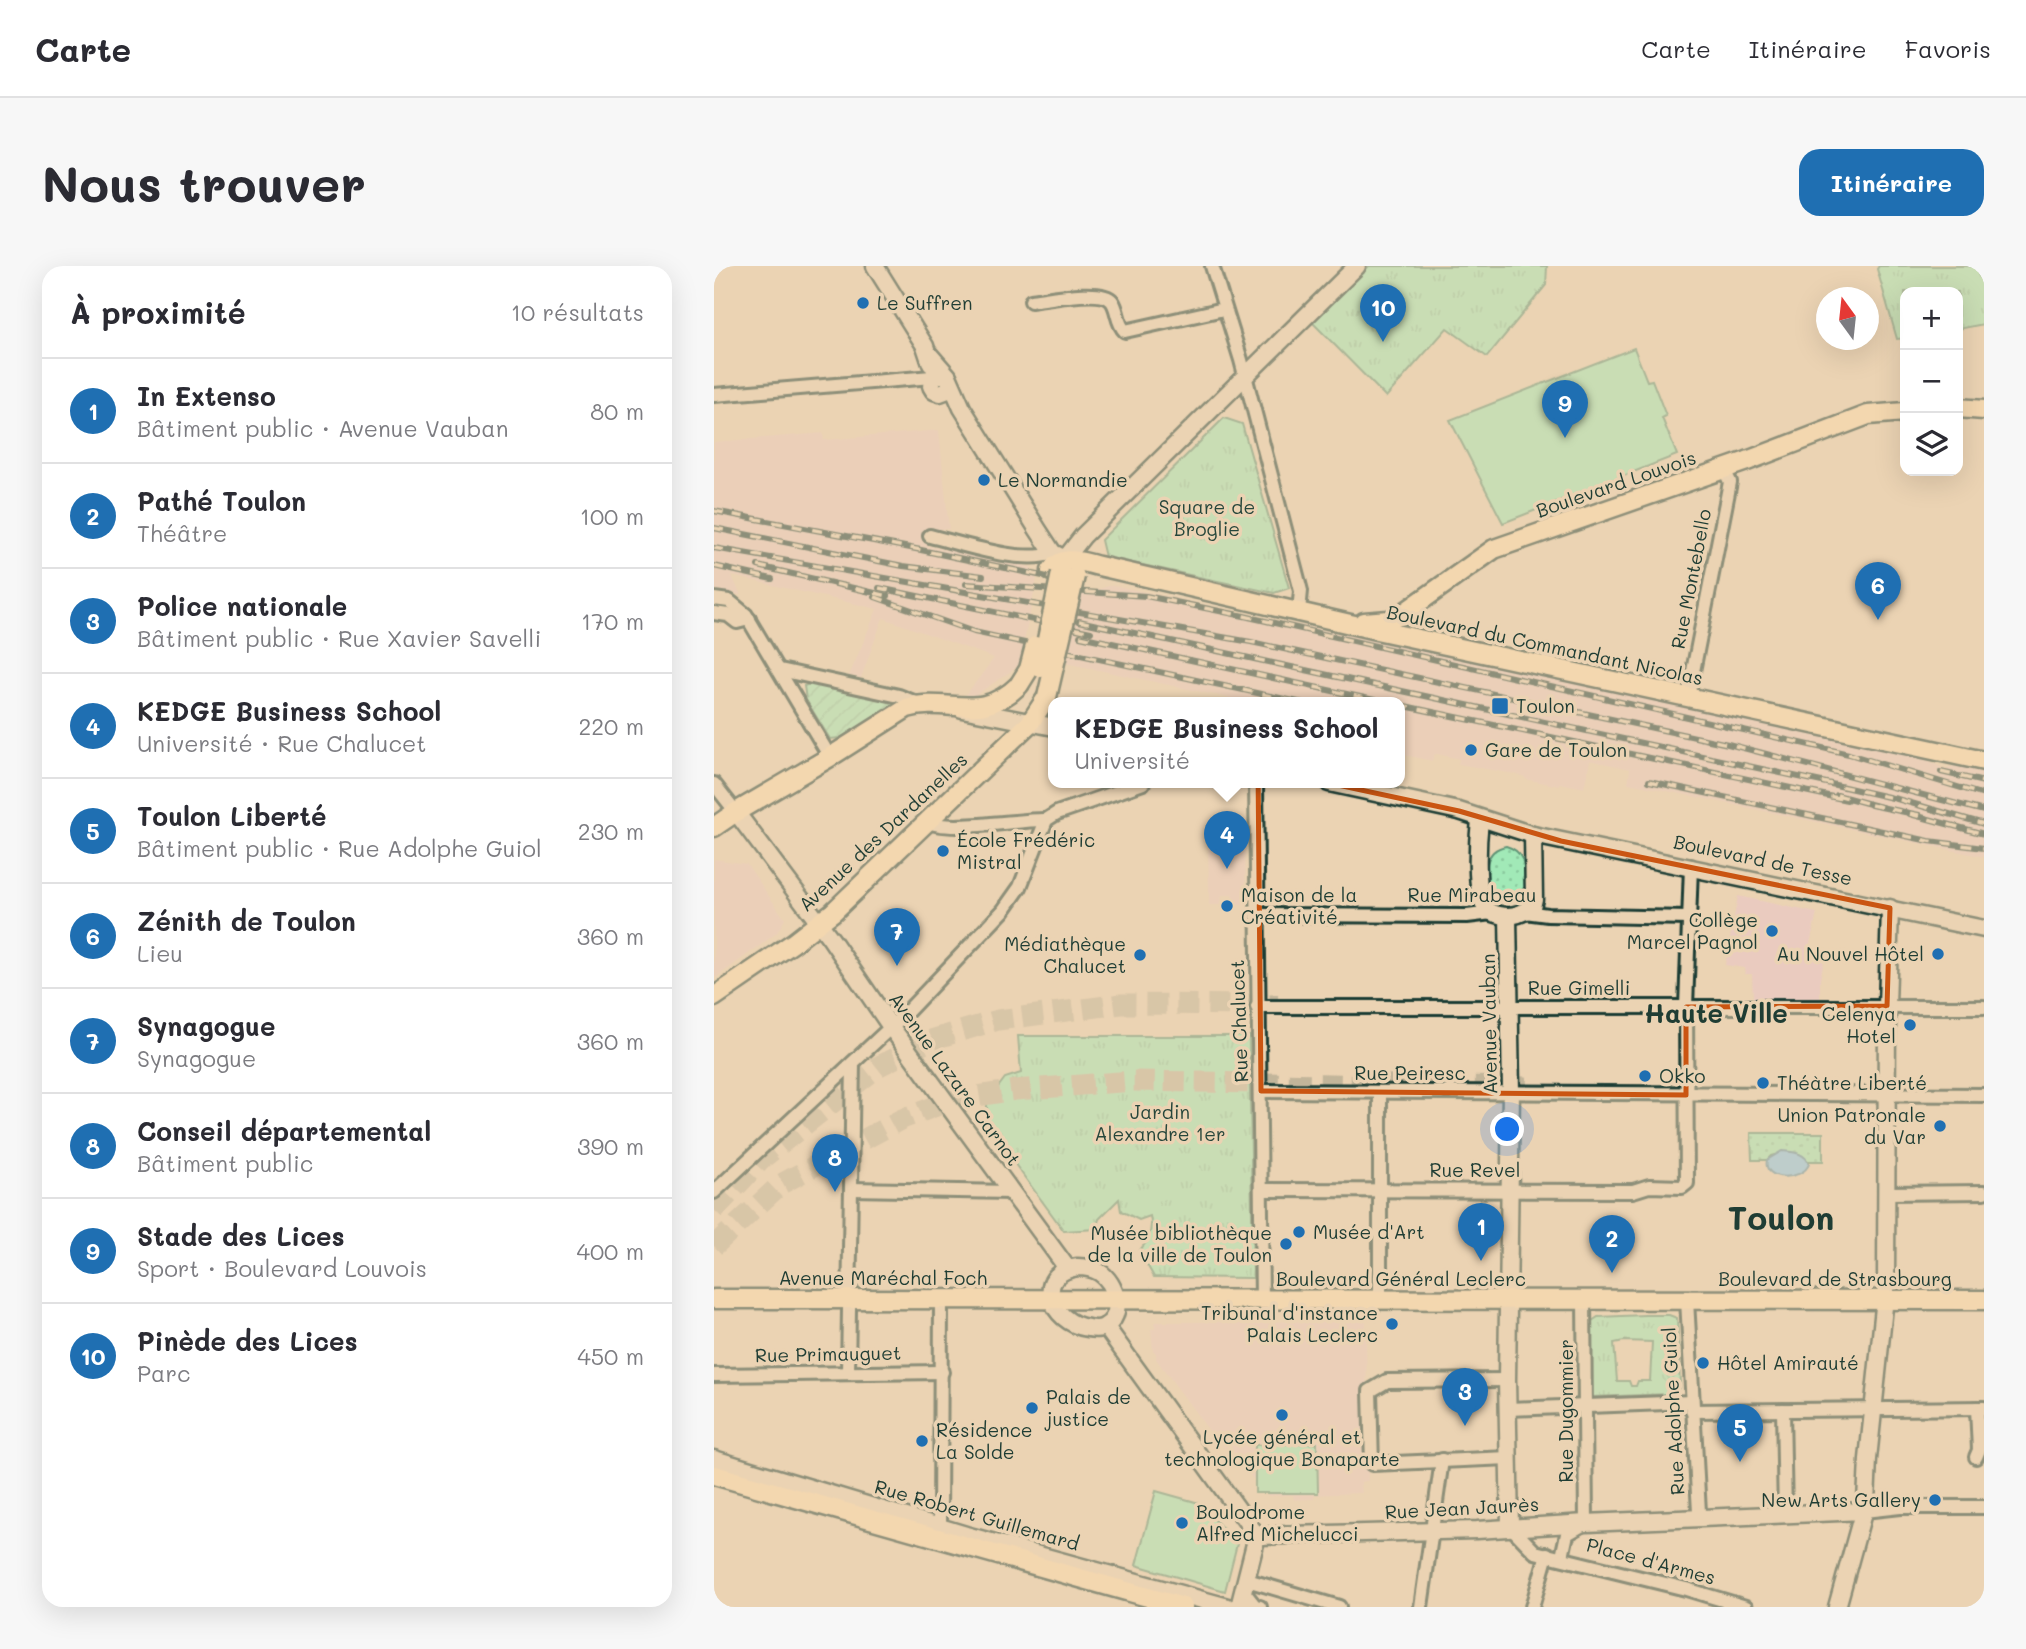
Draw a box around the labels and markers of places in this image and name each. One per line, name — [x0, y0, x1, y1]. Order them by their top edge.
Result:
pin: 10 — [1360, 284, 1406, 342]
place label: Le Suffren — [877, 290, 973, 315]
marker: Le Suffren — [855, 295, 871, 311]
pin: 9 — [1542, 380, 1588, 438]
place label: Le Normandie — [998, 467, 1128, 492]
marker: Le Normandie — [976, 472, 992, 488]
pin: 6 — [1855, 562, 1901, 620]
place label: Toulon — [1516, 693, 1575, 718]
marker: Toulon — [1490, 696, 1510, 716]
place label: Gare de Toulon — [1485, 737, 1627, 762]
marker: Gare de Toulon — [1463, 742, 1479, 758]
pin: 4 — [1204, 811, 1250, 869]
place label: École Frédéric Mistral — [957, 827, 1095, 874]
marker: École Frédéric Mistral — [935, 843, 951, 859]
place label: Maison de la Créativité — [1241, 882, 1357, 929]
marker: Maison de la Créativité — [1219, 898, 1235, 914]
place label: Collège Marcel Pagnol — [1627, 907, 1758, 954]
pin: 7 — [874, 908, 920, 966]
marker: Collège Marcel Pagnol — [1764, 923, 1780, 939]
place label: Médiathèque Chalucet — [1004, 931, 1126, 978]
place label: Au Nouvel Hôtel — [1776, 941, 1924, 966]
marker: Au Nouvel Hôtel — [1930, 946, 1946, 962]
marker: Médiathèque Chalucet — [1132, 947, 1148, 963]
place label: Celenya Hotel — [1822, 1001, 1896, 1048]
marker: Celenya Hotel — [1902, 1017, 1918, 1033]
place label: Okko — [1659, 1063, 1706, 1088]
marker: Okko — [1637, 1068, 1653, 1084]
place label: Théàtre Liberté — [1777, 1070, 1927, 1095]
marker: Théàtre Liberté — [1755, 1075, 1771, 1091]
place label: Union Patronale du Var — [1778, 1102, 1926, 1149]
marker: Union Patronale du Var — [1932, 1118, 1948, 1134]
pin: 8 — [812, 1134, 858, 1192]
pin: 1 — [1458, 1203, 1504, 1261]
pin: 2 — [1589, 1215, 1635, 1273]
place label: Musée d'Art — [1313, 1219, 1425, 1244]
place label: Musée bibliothèque de la ville de Toulon — [1087, 1220, 1272, 1267]
marker: Musée d'Art — [1291, 1224, 1307, 1240]
marker: Musée bibliothèque de la ville de Toulon — [1278, 1236, 1294, 1252]
place label: Tribunal d'instance Palais Leclerc — [1201, 1300, 1378, 1347]
marker: Tribunal d'instance Palais Leclerc — [1384, 1316, 1400, 1332]
place label: Hôtel Amirauté — [1717, 1350, 1859, 1375]
marker: Hôtel Amirauté — [1695, 1355, 1711, 1371]
pin: 3 — [1442, 1368, 1488, 1426]
place label: Palais de justice — [1044, 1384, 1131, 1431]
marker: Palais de justice — [1024, 1400, 1040, 1416]
pin: 5 — [1717, 1404, 1763, 1462]
marker: Lycée général et technologique Bonaparte — [1274, 1407, 1290, 1423]
place label: Résidence La Solde — [936, 1417, 1033, 1464]
place label: Lycée général et technologique Bonaparte — [1164, 1424, 1400, 1471]
marker: Résidence La Solde — [914, 1433, 930, 1449]
place label: New Arts Gallery — [1761, 1487, 1921, 1512]
marker: New Arts Gallery — [1927, 1492, 1943, 1508]
place label: Boulodrome Alfred Michelucci — [1196, 1499, 1359, 1546]
marker: Boulodrome Alfred Michelucci — [1174, 1515, 1190, 1531]

